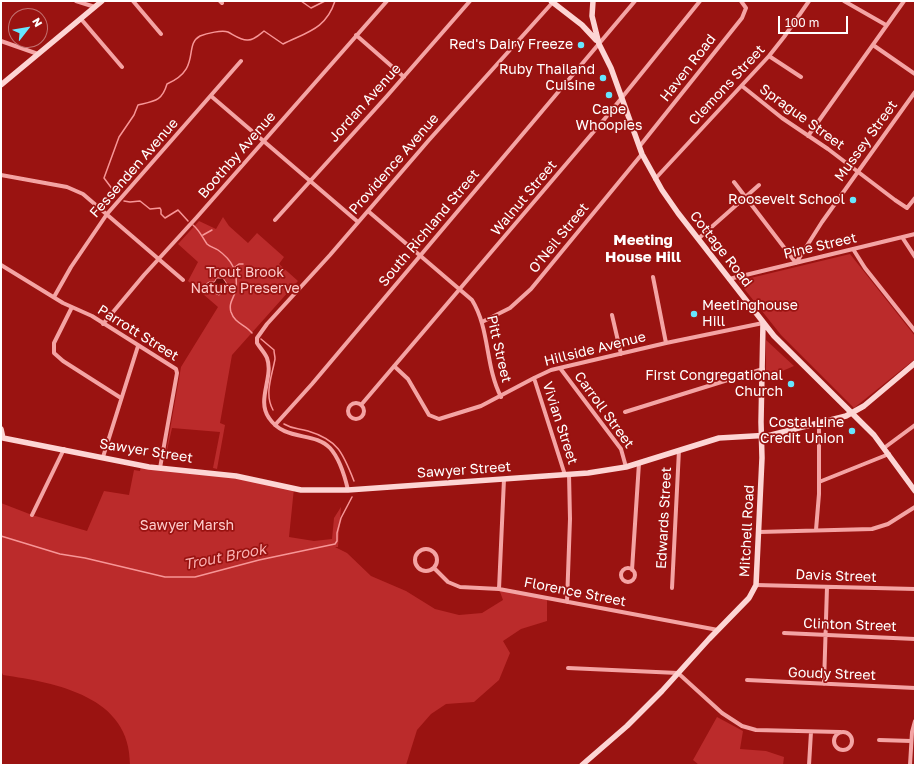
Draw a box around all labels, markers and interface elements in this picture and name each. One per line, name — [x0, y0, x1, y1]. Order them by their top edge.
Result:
north arrow — [8, 8, 48, 48]
scale bar — [780, 8, 850, 34]
text: N — [30, 15, 46, 29]
text: 100 m — [785, 15, 819, 30]
street label: Haven Road — [657, 31, 719, 105]
place label: Red's Dairy Freeze — [449, 37, 573, 53]
marker: Red's Dairy Freeze — [576, 40, 586, 50]
street label: Clemons Street — [685, 41, 769, 129]
street label: Jordan Avenue — [325, 60, 405, 146]
place label: Ruby Thailand Cuisine — [499, 62, 595, 94]
marker: Ruby Thailand Cuisine — [598, 73, 608, 83]
street label: Sprague Street — [756, 81, 848, 153]
marker: Cape Whoopies — [604, 90, 614, 100]
street label: Mussey Street — [831, 97, 901, 185]
place label: Cape Whoopies — [576, 102, 642, 134]
street label: Boothby Avenue — [195, 108, 279, 202]
street label: Providence Avenue — [346, 110, 442, 218]
street label: Fessenden Avenue — [86, 115, 182, 221]
street label: Walnut Street — [488, 157, 560, 239]
street label: South Richland Street — [375, 166, 483, 290]
place label: Roosevelt School — [728, 192, 845, 208]
marker: Roosevelt School — [848, 195, 858, 205]
street label: O'Neil Street — [526, 200, 592, 276]
street label: Cottage Road — [686, 208, 756, 290]
street label: Pine Street — [782, 229, 858, 263]
district label: Meeting House Hill — [605, 231, 681, 266]
park label: Trout Brook Nature Preserve — [190, 265, 300, 298]
place label: Meetinghouse Hill — [702, 298, 798, 330]
street label: Parrott Street — [94, 301, 182, 365]
marker: Meetinghouse Hill — [689, 309, 699, 319]
street label: Pitt Street — [483, 314, 515, 384]
street label: Hillside Avenue — [542, 328, 648, 370]
street label: Carroll Street — [571, 368, 637, 452]
place label: First Congregational Church — [645, 368, 783, 400]
street label: Vivian Street — [539, 379, 581, 467]
marker: First Congregational Church — [786, 379, 796, 389]
place label: Costal Line Credit Union — [760, 415, 844, 448]
marker: Costal Line Credit Union — [847, 426, 857, 436]
street label: Sawyer Street — [98, 435, 194, 467]
street label: Sawyer Street — [416, 458, 512, 482]
street label: Edwards Street — [653, 466, 675, 570]
street label: Mitchell Road — [736, 484, 758, 578]
park label: Sawyer Marsh — [140, 518, 234, 534]
water label: Trout Brook — [182, 540, 268, 574]
street label: Davis Street — [795, 566, 877, 586]
street label: Florence Street — [522, 574, 628, 610]
street label: Clinton Street — [803, 615, 897, 635]
street label: Goudy Street — [788, 664, 876, 684]

